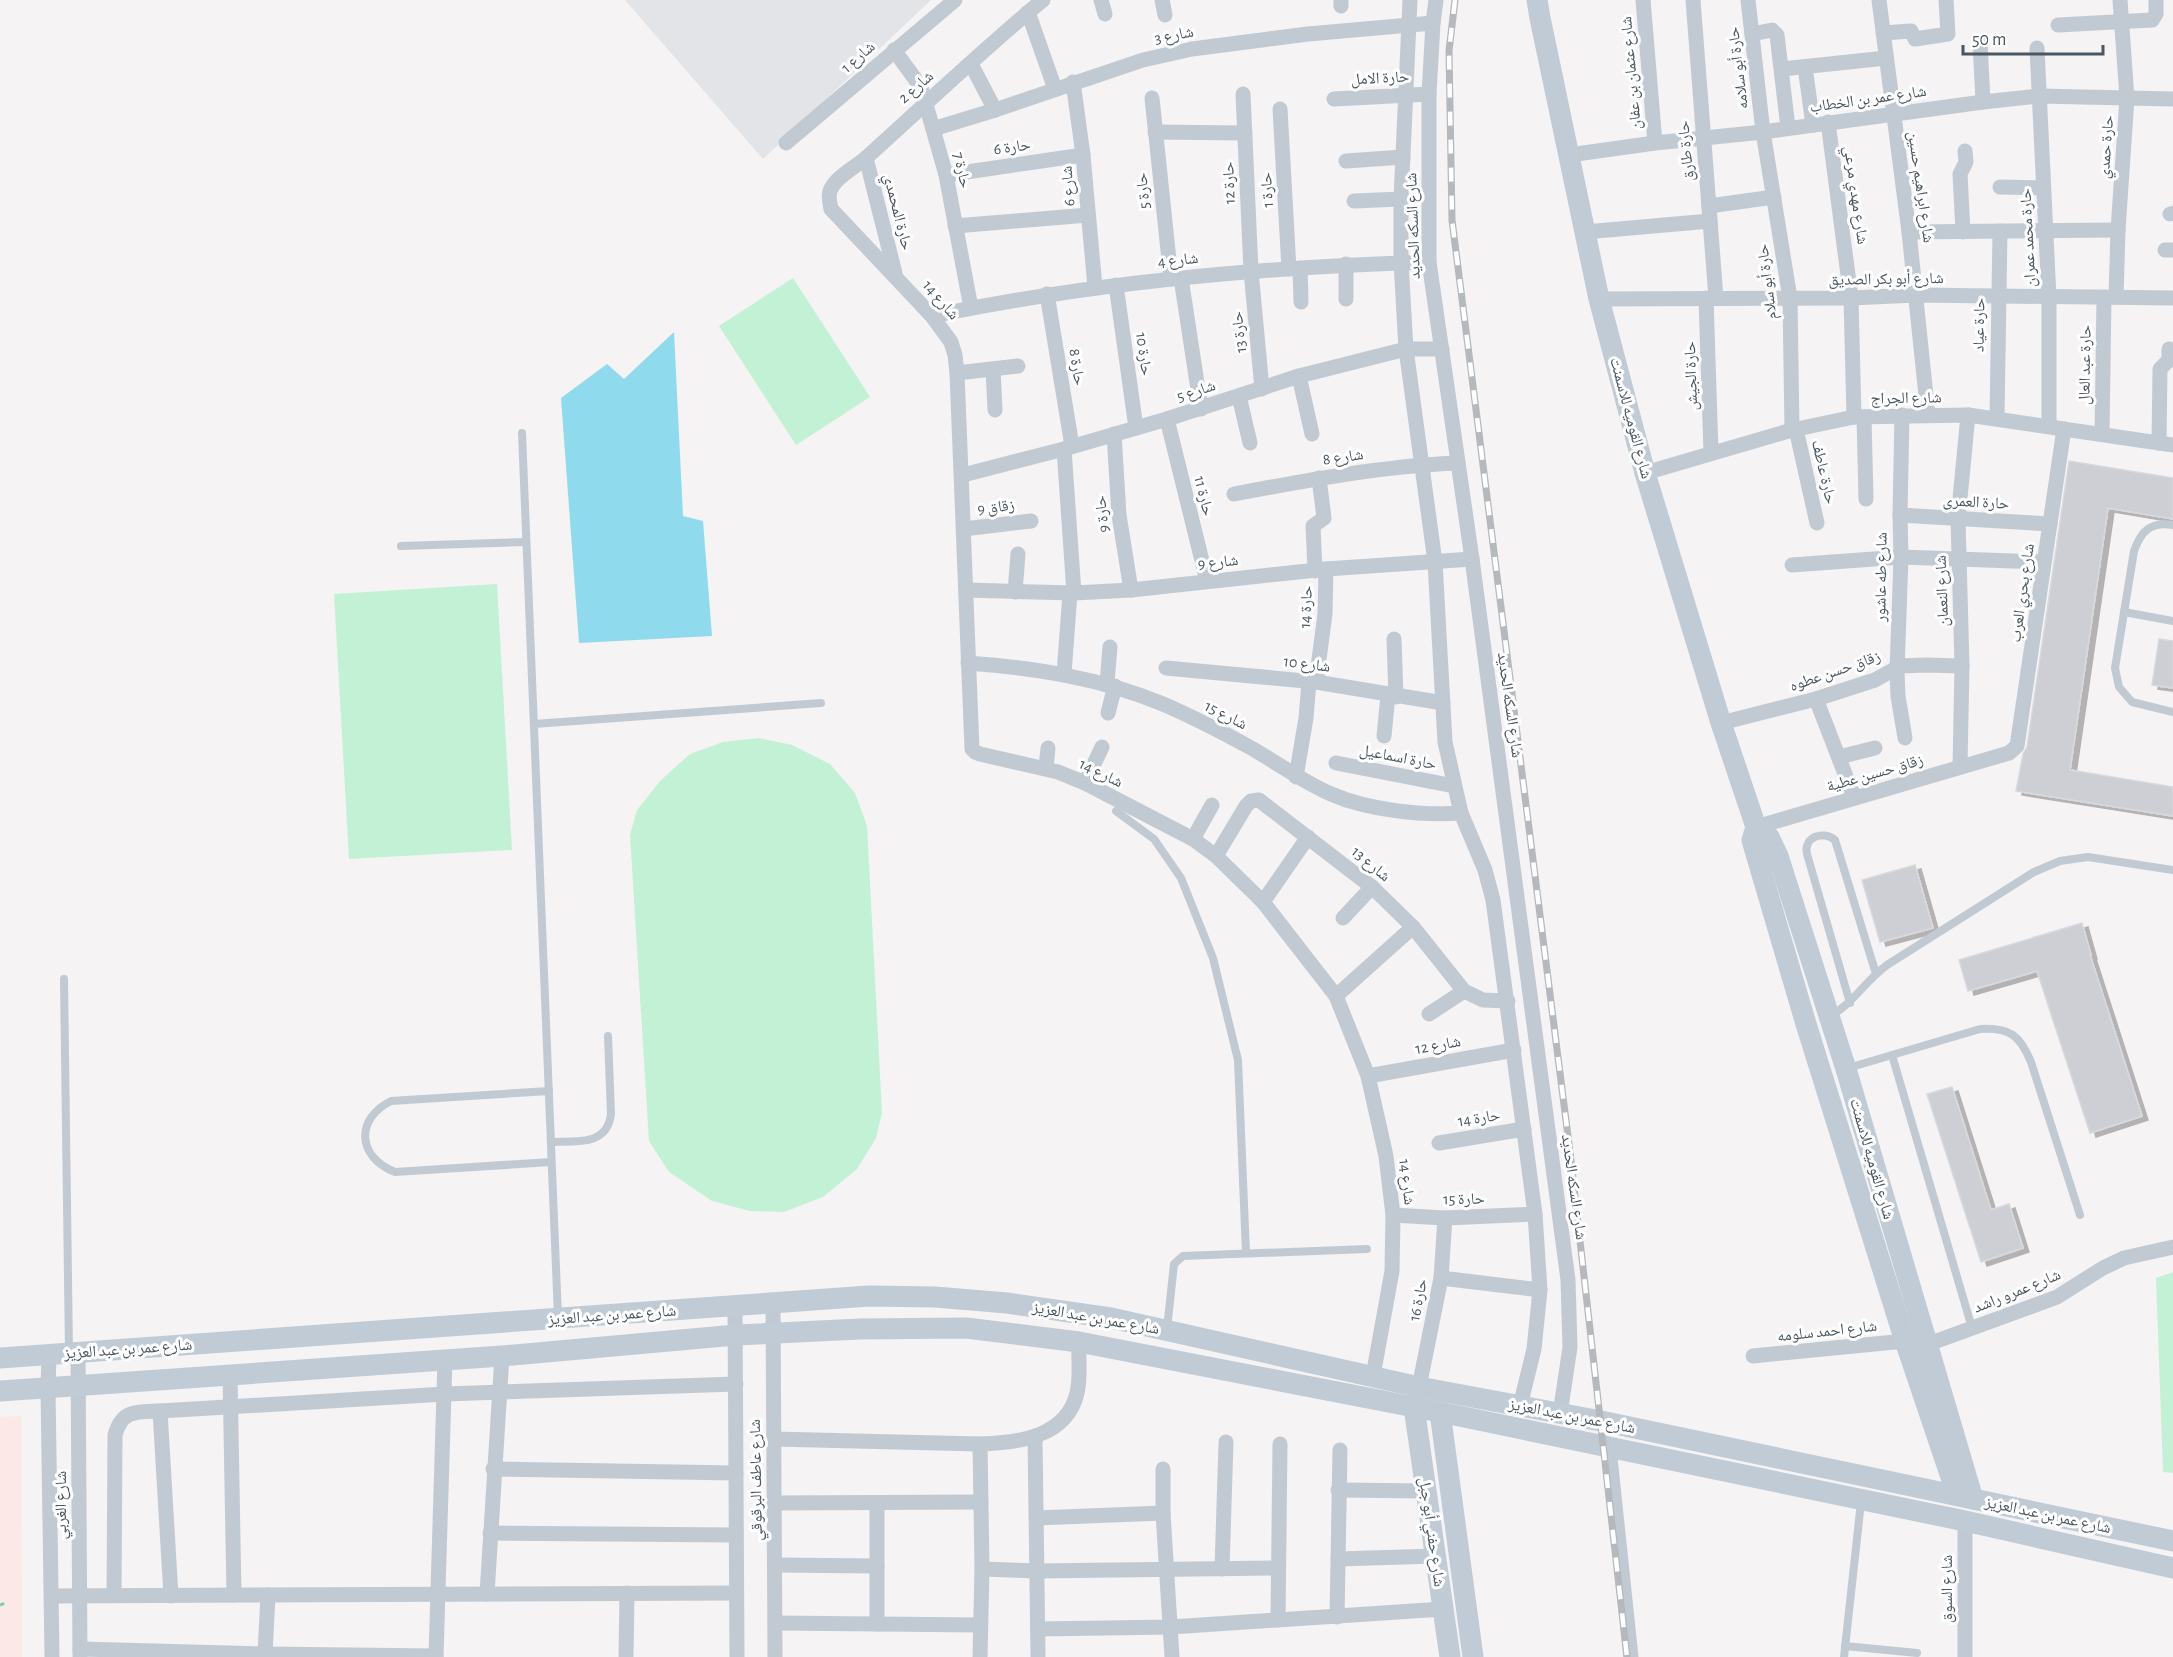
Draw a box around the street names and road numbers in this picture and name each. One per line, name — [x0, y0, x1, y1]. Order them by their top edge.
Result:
street label: شارع عثمان بن عفان — [1618, 16, 1646, 130]
street label: شارع 3 — [1153, 23, 1195, 49]
street label: حارة أبو سلامه — [1723, 26, 1752, 110]
street label: شارع 1 — [838, 38, 879, 77]
street label: شارع 2 — [896, 68, 938, 108]
street label: حارة الامل — [1350, 68, 1410, 90]
street label: شارع عمر بن الخطاب — [1809, 83, 1928, 117]
street label: حارة حمدي — [2096, 115, 2120, 180]
street label: حارة طارق — [1675, 120, 1699, 182]
street label: شارع ابراهيم حسين — [1903, 130, 1937, 244]
street label: حارة 6 — [993, 136, 1032, 158]
street label: شارع مهدي مرعي — [1837, 145, 1871, 246]
street label: حارة 7 — [949, 151, 974, 190]
street label: حارة 12 — [1220, 162, 1239, 204]
street label: شارع 6 — [1059, 165, 1079, 207]
street label: حارة المحمدي — [877, 172, 915, 253]
street label: حارة 5 — [1133, 172, 1154, 210]
street label: حارة 1 — [1258, 172, 1277, 208]
street label: شارع السكه الحديد — [1403, 172, 1425, 280]
street label: حارة محمد عمران — [2017, 188, 2041, 288]
street label: حارة أبو سلام — [1753, 243, 1782, 321]
street label: شارع 4 — [1157, 250, 1199, 272]
street label: شارع أبو بكر الصديق — [1828, 268, 1944, 290]
street label: شارع 14 — [918, 277, 962, 324]
street label: حارة عياد — [1971, 298, 1988, 352]
street label: حارة 13 — [1229, 310, 1250, 354]
street label: حارة عبد العال — [2076, 325, 2096, 405]
street label: حارة 10 — [1132, 331, 1155, 377]
street label: حارة الجيش — [1682, 341, 1702, 411]
street label: حارة 8 — [1065, 347, 1088, 387]
street label: شارع القوميه للاسمنت — [1605, 356, 1655, 481]
street label: شارع 5 — [1175, 377, 1218, 407]
street label: شارع الجراج — [1870, 389, 1942, 409]
street label: حارة عاطف — [1808, 438, 1839, 506]
street label: شارع 8 — [1322, 446, 1365, 470]
street label: حارة 11 — [1190, 474, 1217, 518]
street label: حارة العمرى — [1942, 492, 2010, 514]
street label: حارة 9 — [1092, 495, 1113, 533]
street label: زقاق 9 — [976, 497, 1016, 519]
street label: شارع طه عاشور — [1872, 532, 1892, 623]
street label: شارع بحري العرب — [2007, 542, 2041, 644]
street label: شارع 9 — [1197, 552, 1239, 574]
street label: شارع النعمان — [1933, 555, 1953, 627]
street label: حارة 14 — [1297, 585, 1316, 629]
street label: زقاق حسن عطوه — [1788, 648, 1883, 696]
street label: شارع السكه الحديد — [1493, 651, 1525, 759]
street label: شارع 10 — [1282, 653, 1331, 677]
street label: شارع 15 — [1201, 698, 1250, 734]
street label: حارة اسماعيل — [1358, 742, 1438, 774]
street label: زقاق حسين عطية — [1825, 752, 1926, 796]
street label: شارع 14 — [1076, 756, 1125, 792]
street label: شارع 13 — [1347, 843, 1393, 886]
street label: شارع 12 — [1414, 1033, 1462, 1059]
street label: شارع القوميه للاسمنت — [1845, 1097, 1897, 1222]
street label: حارة 14 — [1457, 1107, 1502, 1130]
street label: شارع السكه الحديد — [1557, 1133, 1589, 1241]
street label: شارع 14 — [1394, 1158, 1418, 1206]
street label: حارة 15 — [1443, 1191, 1485, 1208]
street label: شارع عمرو راشد — [1971, 1266, 2064, 1318]
street label: حارة 16 — [1406, 1278, 1431, 1323]
street label: شارع عمر بن عبد العزيز — [1030, 1299, 1161, 1339]
street label: شارع عمر بن عبد العزيز — [546, 1303, 677, 1330]
street label: شارع احمد سلومه — [1776, 1318, 1878, 1346]
street label: شارع عمر بن عبد العزيز — [62, 1337, 193, 1364]
street label: شارع عمر بن عبد العزيز — [1506, 1396, 1637, 1438]
street label: شارع عاطف البرقوقي — [747, 1419, 769, 1541]
street label: شارع الغربي — [53, 1471, 73, 1539]
street label: شارع حفني أبو جبل — [1412, 1476, 1449, 1588]
street label: شارع عمر بن عبد العزيز — [1982, 1494, 2112, 1538]
street label: شارع السوق — [1939, 1555, 1957, 1623]

